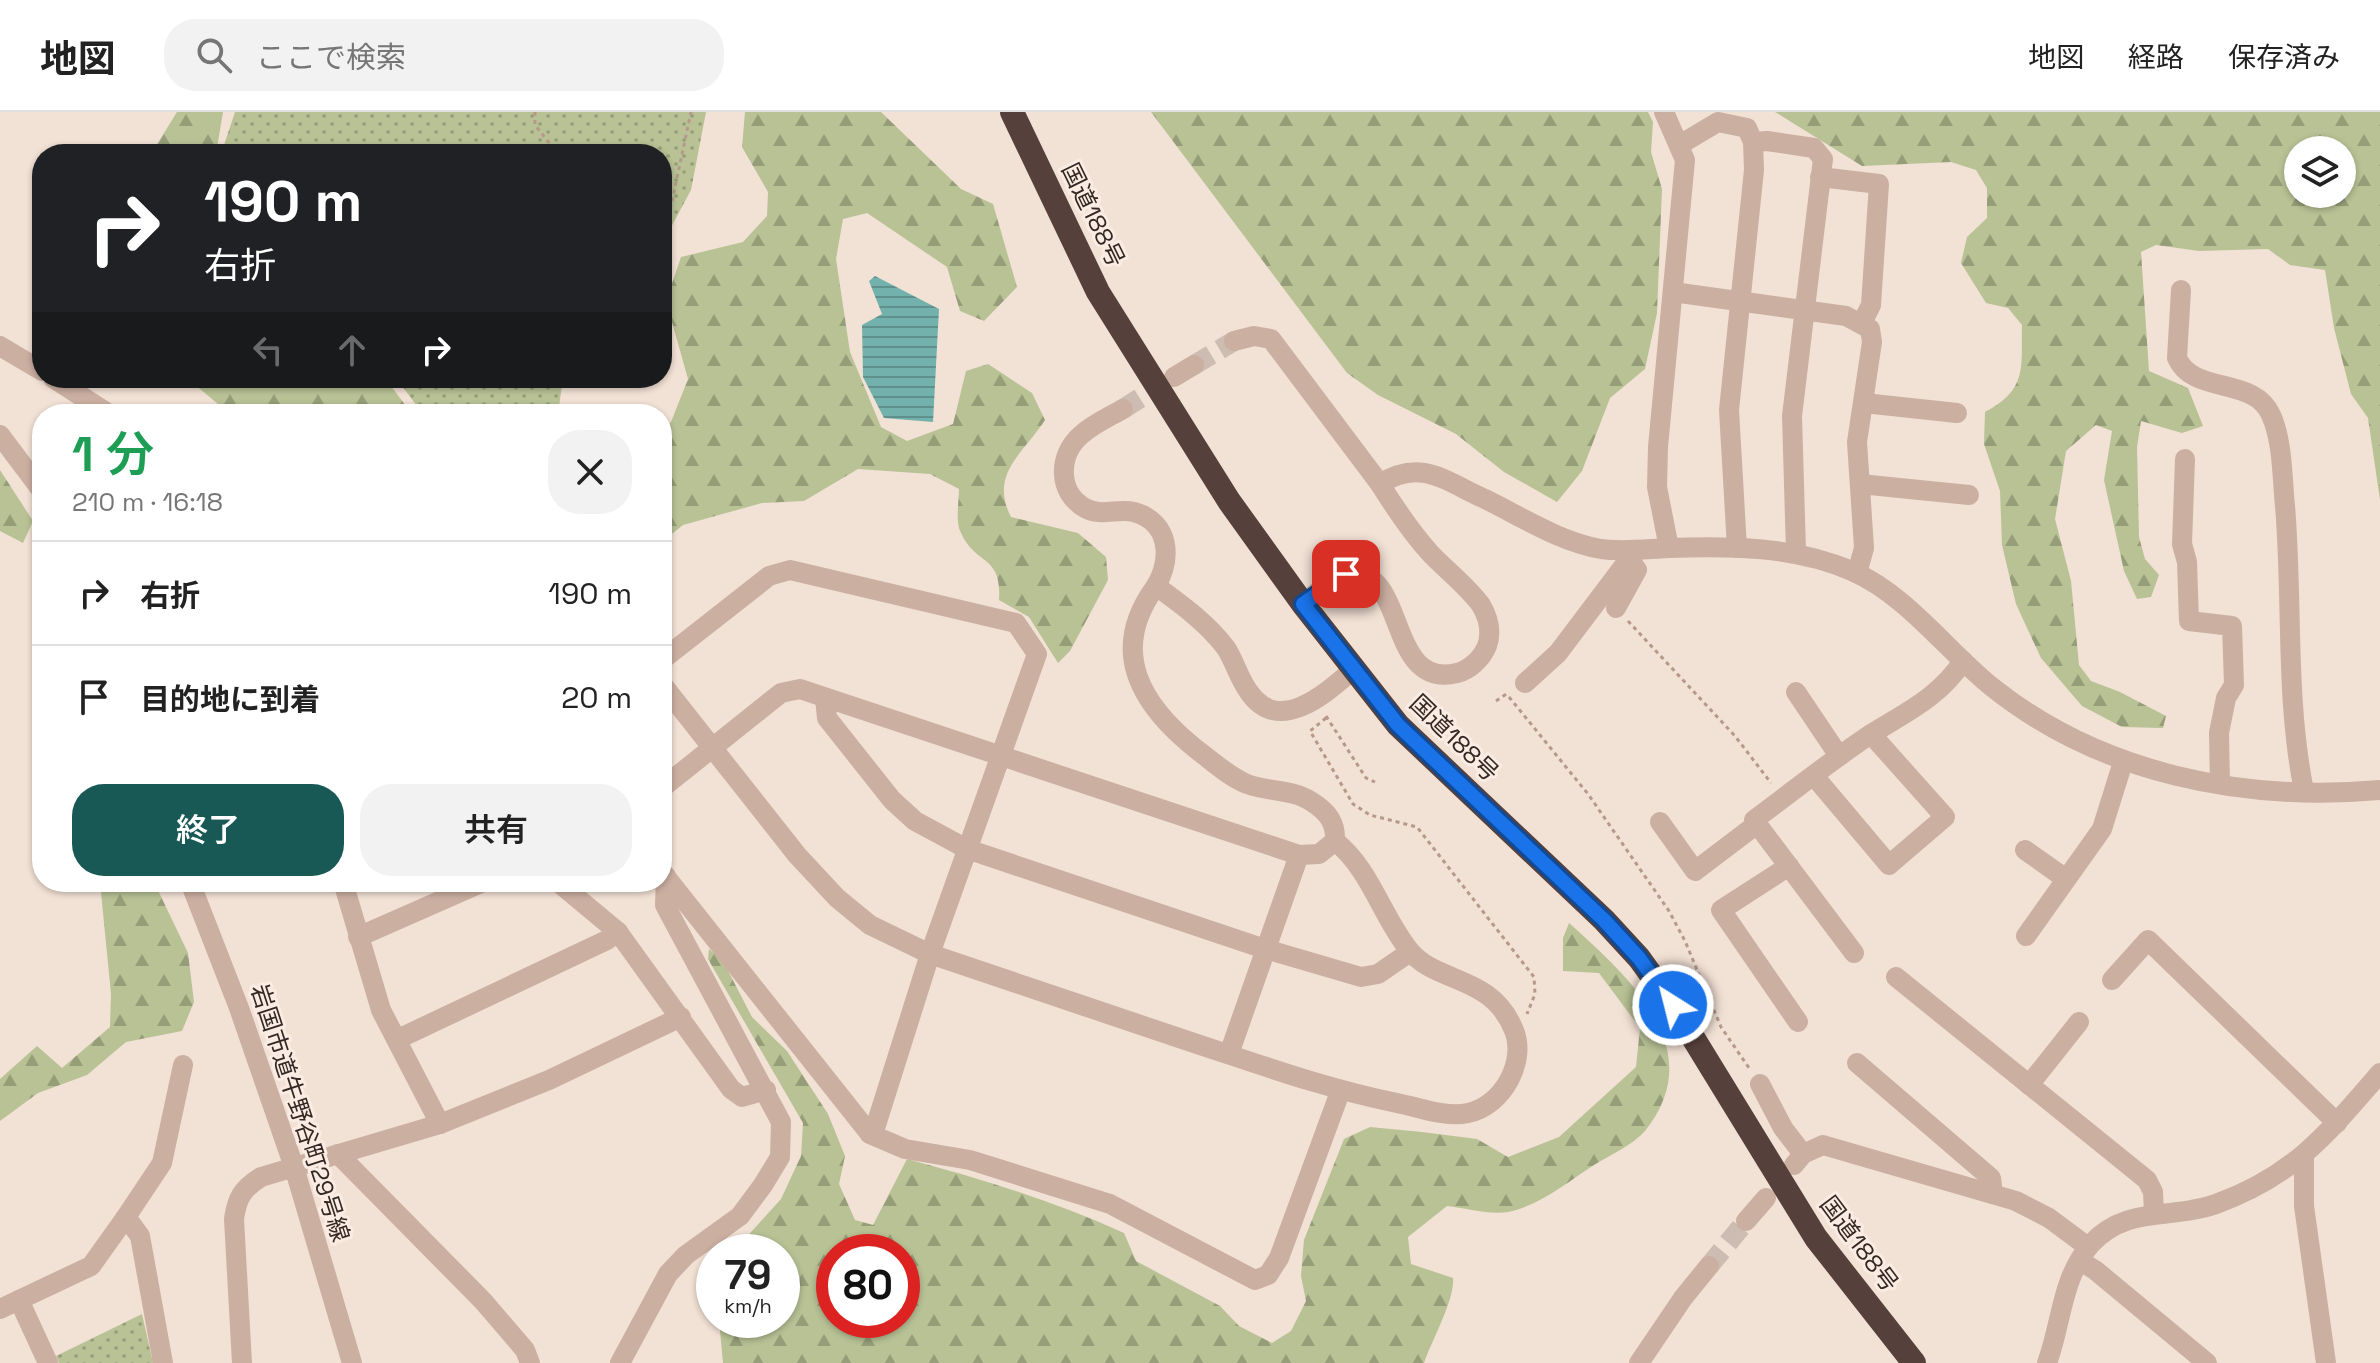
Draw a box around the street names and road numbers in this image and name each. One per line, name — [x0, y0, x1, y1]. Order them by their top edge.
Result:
street label: 国道188号 — [1055, 158, 1132, 272]
street label: 国道188号 — [1403, 688, 1505, 788]
street label: 岩国市道牛野谷町29号線 — [244, 980, 357, 1246]
street label: 国道188号 — [1813, 1190, 1905, 1298]

